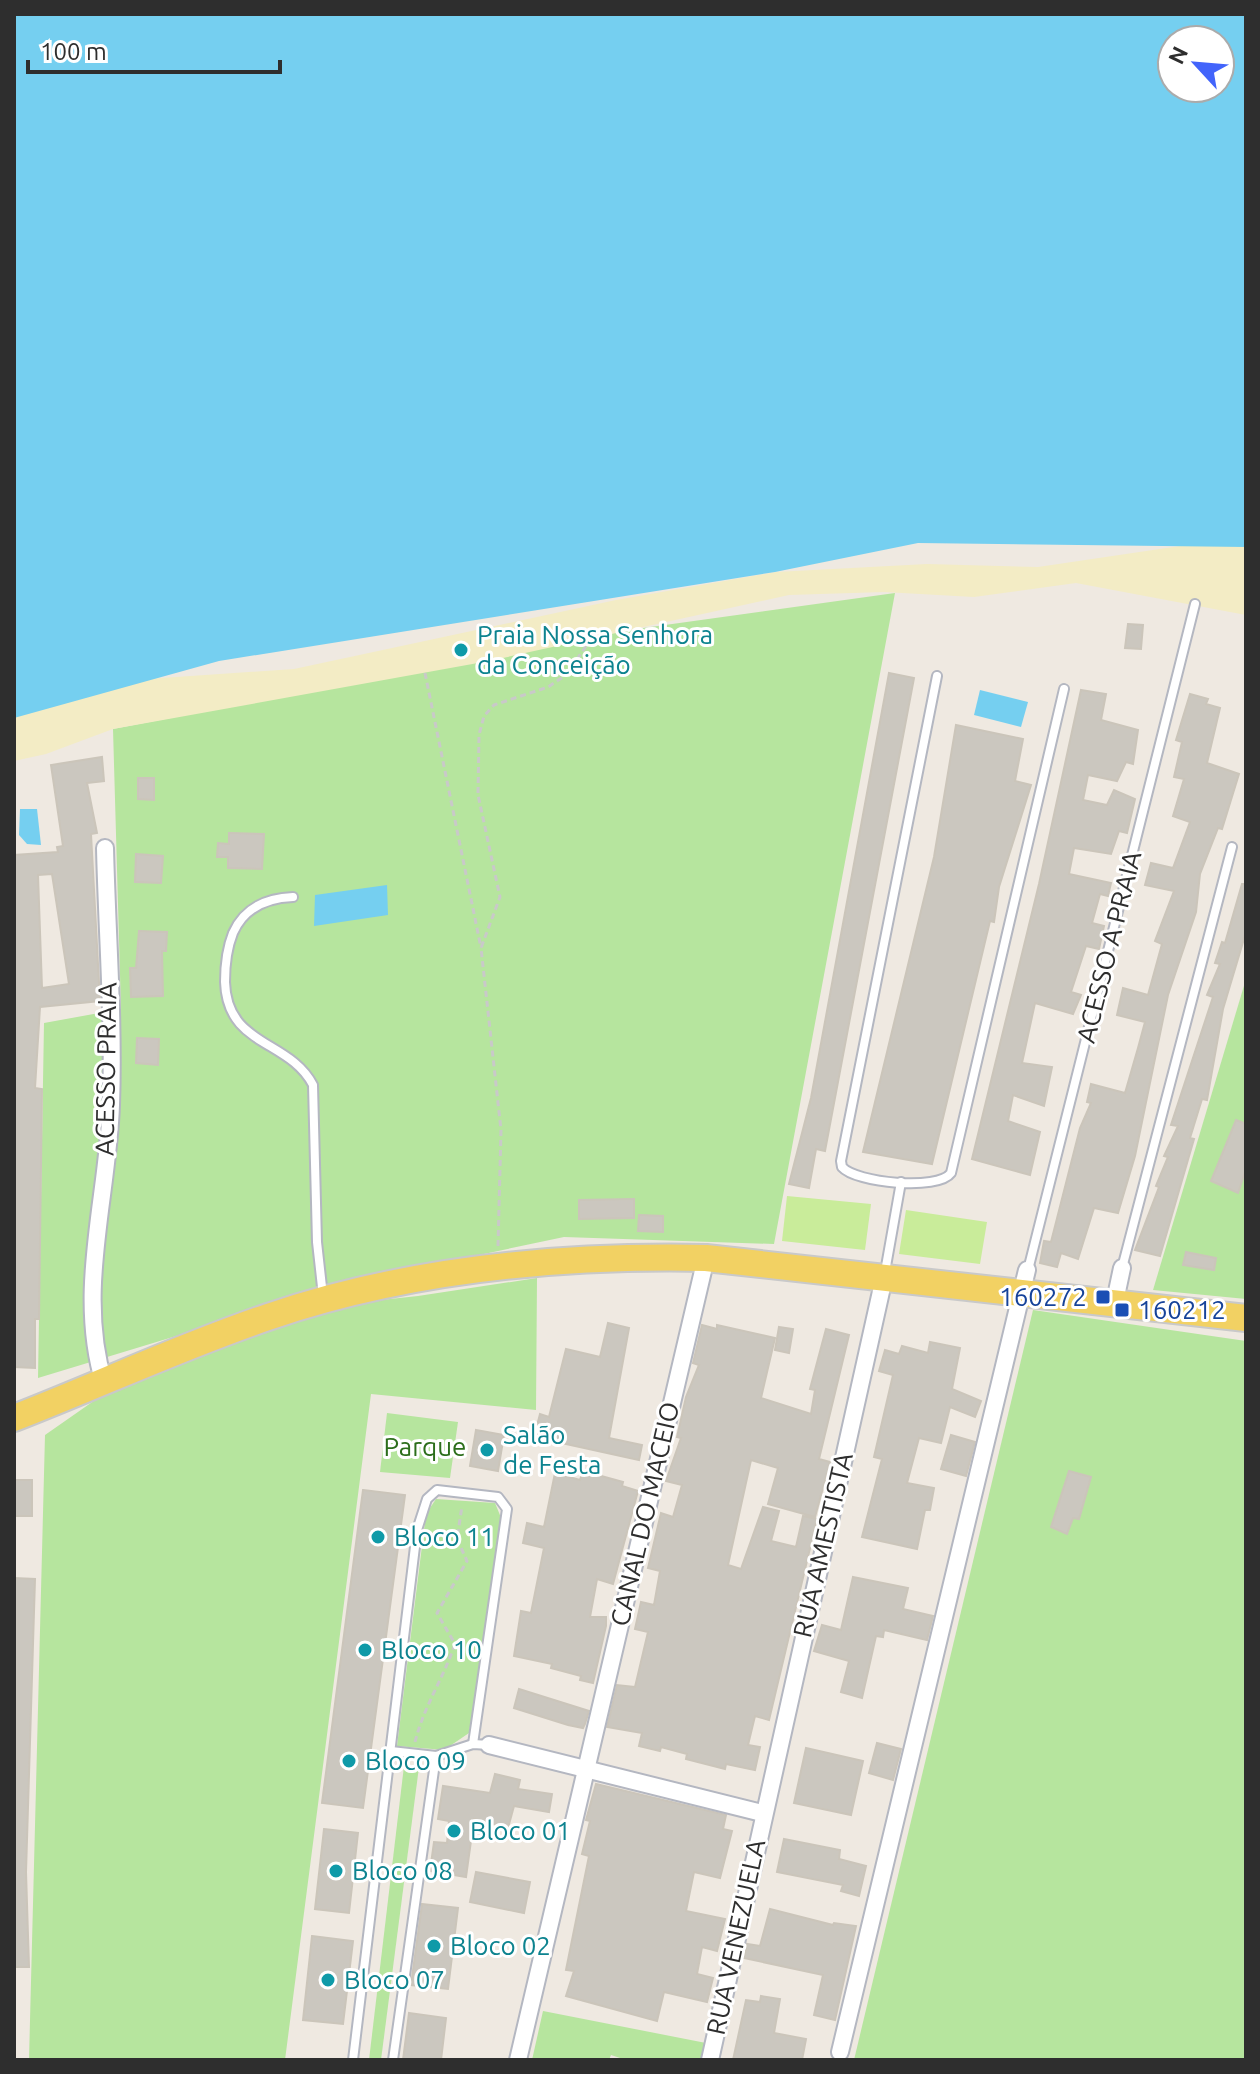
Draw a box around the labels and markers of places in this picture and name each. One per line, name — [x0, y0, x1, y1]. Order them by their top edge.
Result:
place label: Praia Nossa Senhora da Conceição — [477, 620, 713, 679]
marker: Praia Nossa Senhora da Conceição — [452, 641, 470, 659]
place label: 160272 — [999, 1282, 1087, 1311]
marker: 160272 — [1094, 1288, 1112, 1306]
place label: 160212 — [1138, 1295, 1226, 1324]
marker: 160212 — [1113, 1301, 1131, 1319]
place label: Salão de Festa — [503, 1420, 601, 1479]
marker: Salão de Festa — [478, 1441, 496, 1459]
place label: Bloco 11 — [394, 1522, 495, 1551]
marker: Bloco 11 — [369, 1528, 387, 1546]
place label: Bloco 10 — [381, 1635, 482, 1664]
marker: Bloco 10 — [356, 1641, 374, 1659]
place label: Bloco 09 — [365, 1746, 466, 1775]
marker: Bloco 09 — [340, 1752, 358, 1770]
place label: Bloco 01 — [470, 1816, 571, 1845]
marker: Bloco 01 — [445, 1822, 463, 1840]
place label: Bloco 08 — [352, 1856, 453, 1885]
marker: Bloco 08 — [327, 1862, 345, 1880]
place label: Bloco 02 — [450, 1931, 551, 1960]
marker: Bloco 02 — [425, 1937, 443, 1955]
place label: Bloco 07 — [344, 1965, 445, 1994]
marker: Bloco 07 — [319, 1971, 337, 1989]

